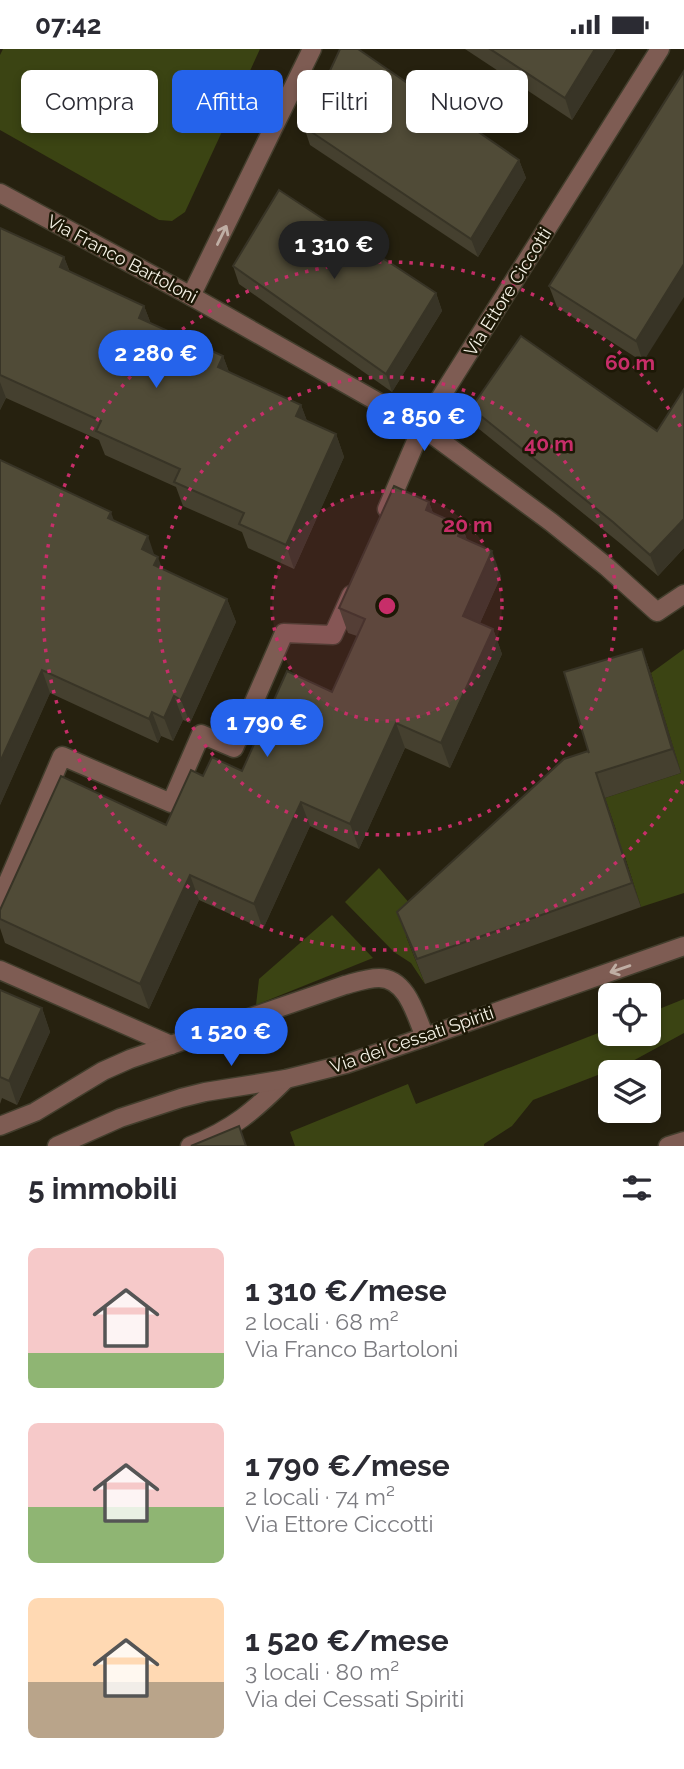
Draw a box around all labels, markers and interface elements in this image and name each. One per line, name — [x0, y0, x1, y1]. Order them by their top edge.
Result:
text: 07:42 — [35, 10, 101, 40]
chip: Compra — [21, 70, 158, 133]
chip: Affitta — [172, 70, 283, 133]
chip: Filtri — [297, 70, 392, 133]
chip: Nuovo — [406, 70, 528, 133]
street label: Via Franco Bartoloni — [44, 210, 201, 307]
pin: 1 310 € — [269, 222, 399, 281]
street label: Via Ettore Ciccotti — [460, 224, 556, 360]
one-way arrow — [215, 225, 229, 246]
text: 1 310 € — [294, 230, 374, 257]
pin: 2 280 € — [91, 331, 221, 390]
text: 2 280 € — [114, 339, 198, 366]
text: 60 m — [605, 350, 655, 375]
pin: 2 850 € — [359, 393, 489, 453]
text: 2 850 € — [382, 402, 466, 429]
text: 40 m — [524, 431, 574, 456]
text: 20 m — [443, 512, 493, 537]
centre of rings — [375, 594, 399, 618]
pin: 1 790 € — [202, 699, 332, 759]
text: 1 790 € — [226, 708, 308, 735]
one-way arrow — [609, 964, 631, 976]
map controls — [598, 983, 661, 1123]
button: locate — [598, 983, 661, 1046]
street label: Via dei Cessati Spiriti — [327, 1002, 496, 1077]
pin: 1 520 € — [166, 1009, 296, 1068]
text: 1 520 € — [191, 1017, 271, 1044]
button: layers — [598, 1060, 661, 1123]
icon: filters — [618, 1169, 656, 1207]
text: 5 immobili — [28, 1171, 177, 1206]
text: 1 310 €/mese — [245, 1273, 447, 1308]
icon: home — [84, 1276, 168, 1360]
text: 2 locali · 68 m² — [245, 1308, 399, 1335]
text: Via Franco Bartoloni — [245, 1335, 458, 1362]
text: 1 790 €/mese — [245, 1448, 450, 1483]
icon: home — [84, 1451, 168, 1535]
text: 2 locali · 74 m² — [245, 1483, 395, 1510]
text: Via Ettore Ciccotti — [245, 1510, 434, 1537]
text: 1 520 €/mese — [245, 1623, 449, 1658]
icon: home — [84, 1626, 168, 1710]
text: 3 locali · 80 m² — [245, 1658, 399, 1685]
text: Via dei Cessati Spiriti — [245, 1685, 464, 1712]

